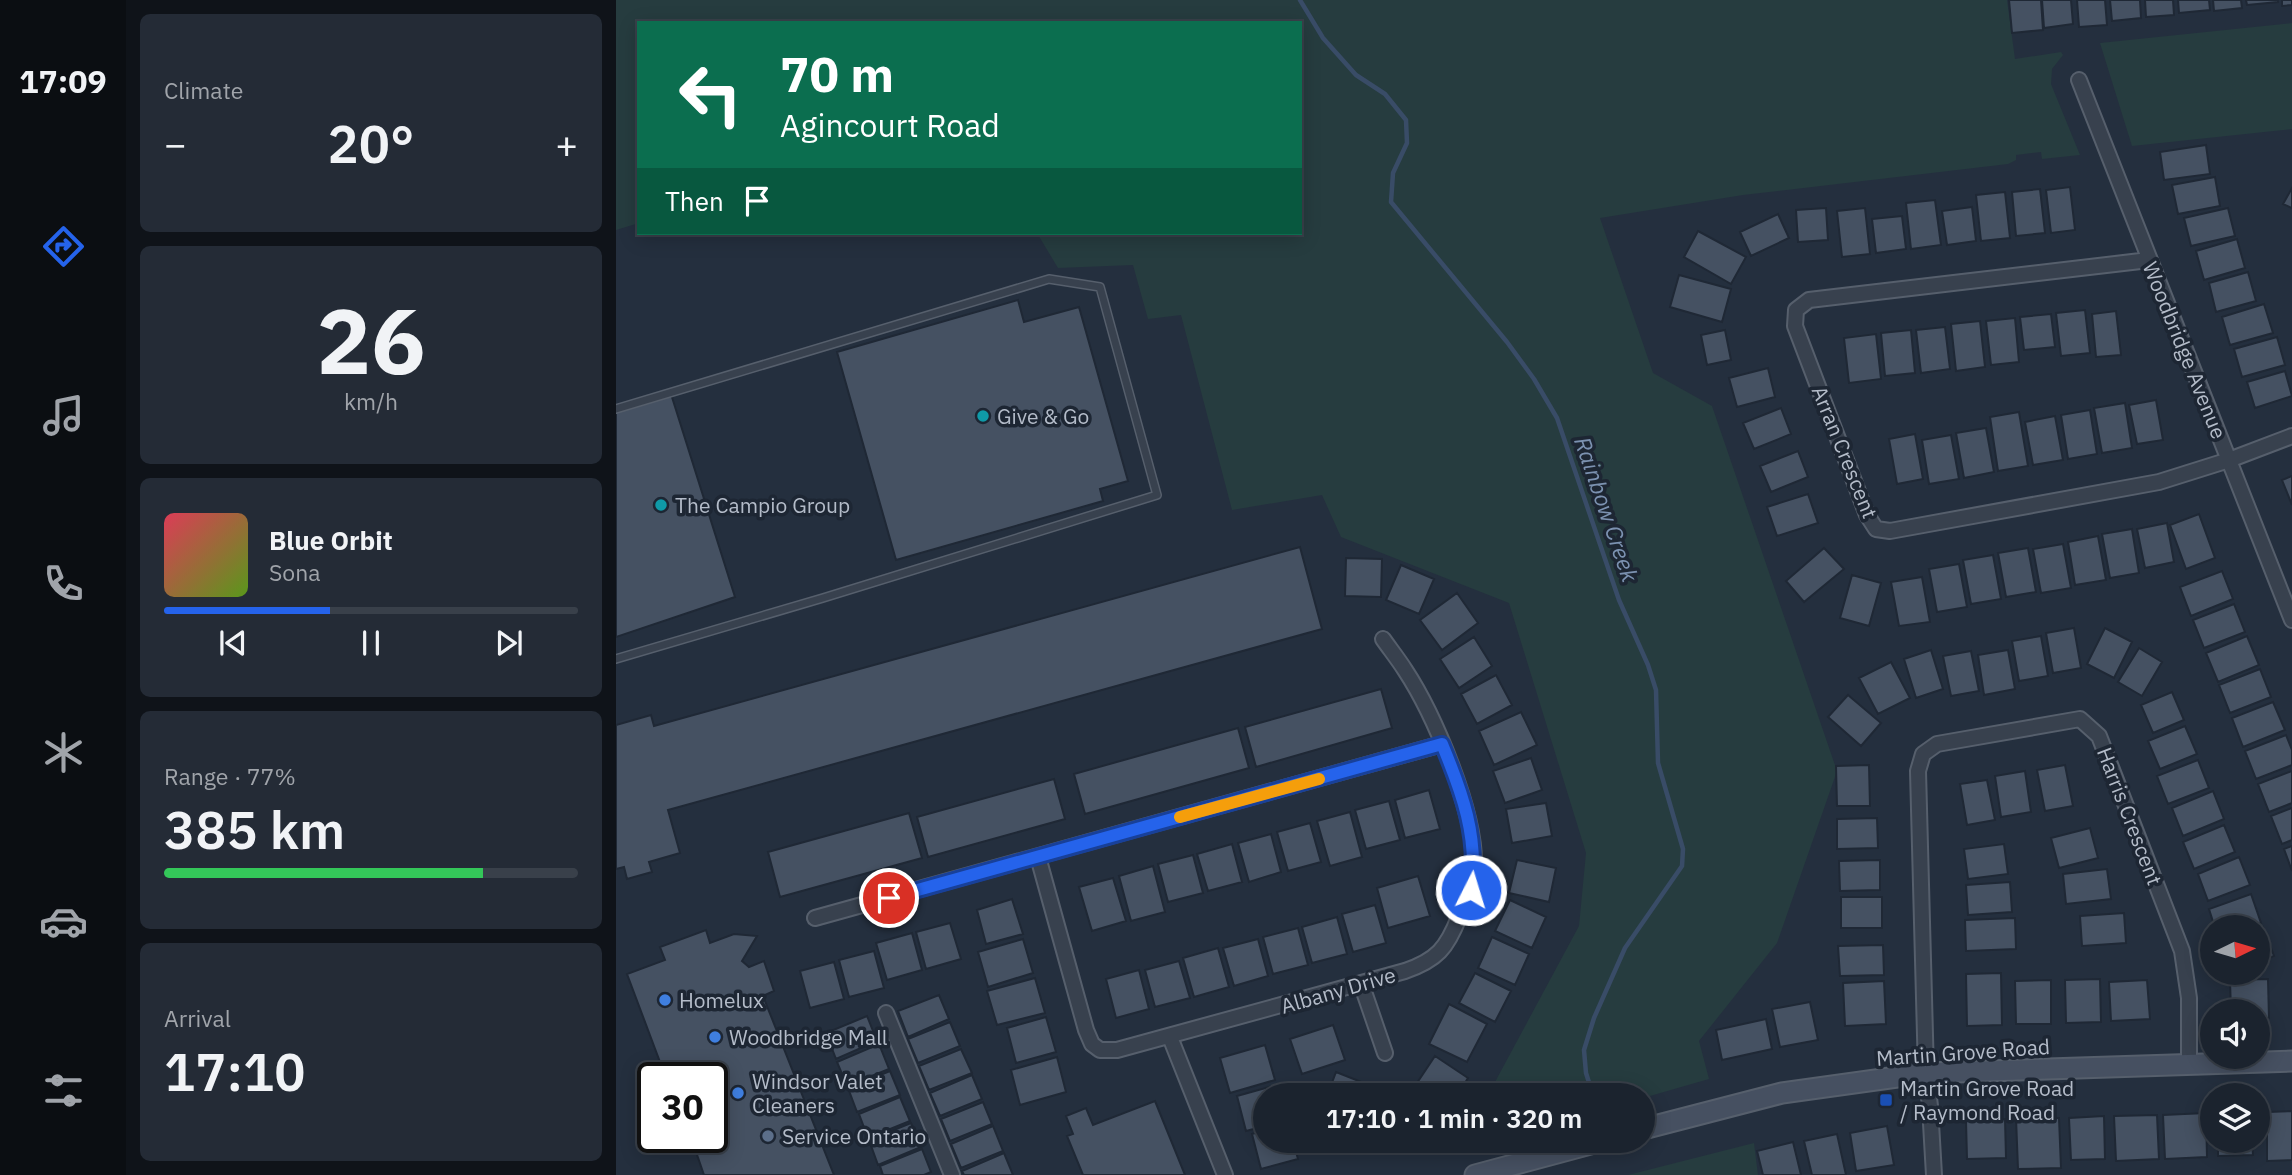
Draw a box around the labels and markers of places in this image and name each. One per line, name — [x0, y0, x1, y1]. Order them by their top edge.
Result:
place label: Give & Go — [997, 402, 1089, 430]
marker: Give & Go — [975, 408, 991, 424]
place label: The Campio Group — [675, 491, 850, 519]
marker: The Campio Group — [653, 497, 669, 513]
pin — [859, 868, 919, 928]
place label: Homelux — [679, 986, 764, 1014]
marker: Homelux — [657, 992, 673, 1008]
place label: Woodbridge Mall — [729, 1023, 888, 1051]
marker: Woodbridge Mall — [707, 1029, 723, 1045]
place label: Windsor Valet Cleaners — [752, 1067, 883, 1119]
place label: Martin Grove Road / Raymond Road — [1900, 1074, 2074, 1126]
marker: Windsor Valet Cleaners — [730, 1085, 746, 1101]
marker: Martin Grove Road / Raymond Road — [1878, 1092, 1894, 1108]
place label: Service Ontario — [782, 1122, 926, 1150]
marker: Service Ontario — [760, 1128, 776, 1144]

